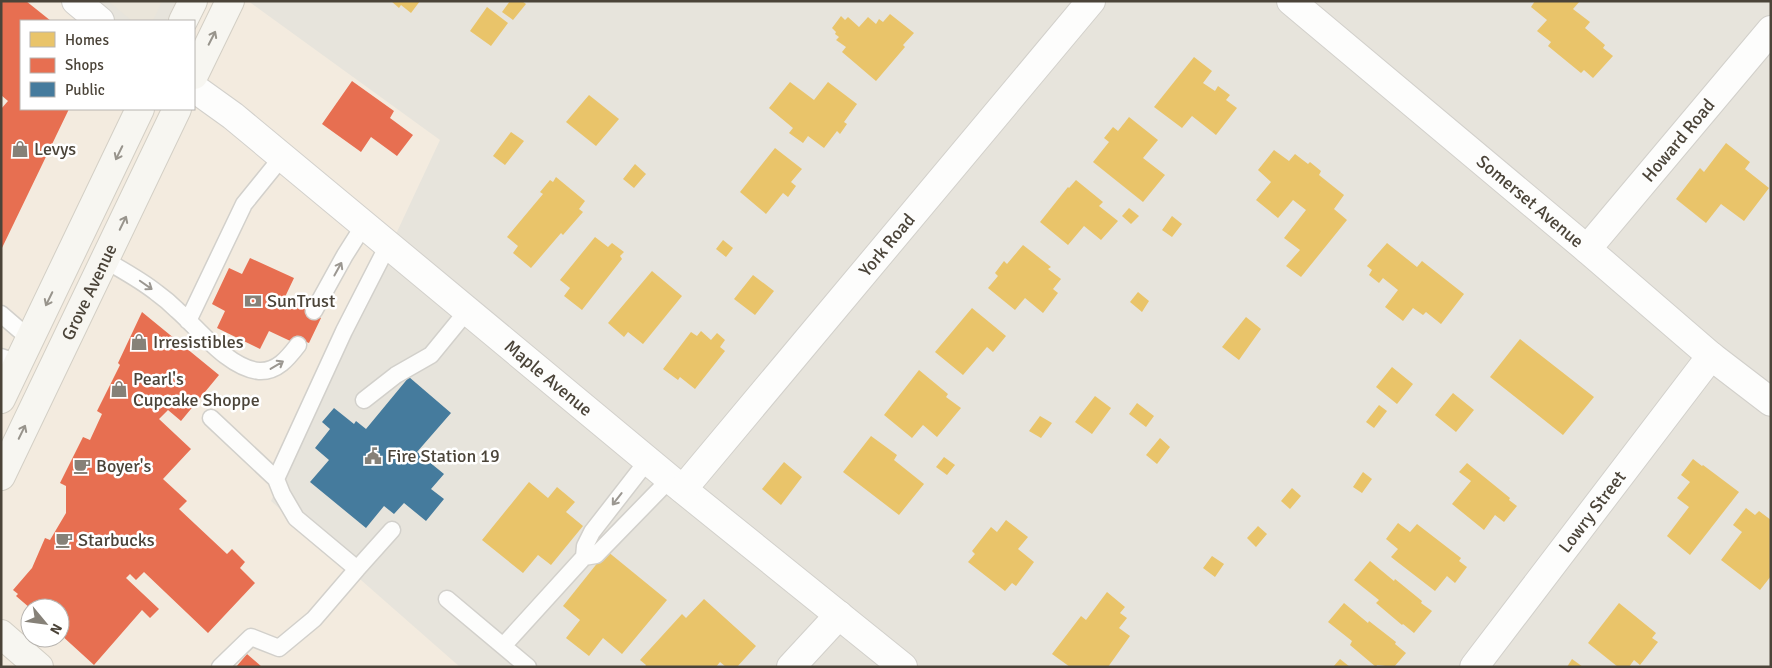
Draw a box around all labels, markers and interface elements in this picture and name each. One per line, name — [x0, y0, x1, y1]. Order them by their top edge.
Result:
legend — [20, 20, 195, 110]
text: Homes — [65, 31, 109, 49]
one-way arrow — [208, 31, 217, 46]
text: Shops — [65, 56, 104, 74]
text: Public — [65, 81, 105, 99]
street label: Howard Road — [1637, 94, 1720, 186]
place label: Levys — [34, 138, 76, 160]
shop icon: Levys — [10, 139, 30, 159]
one-way arrow — [114, 145, 123, 160]
street label: Somerset Avenue — [1472, 150, 1588, 252]
street label: York Road — [854, 209, 920, 281]
one-way arrow — [118, 215, 128, 230]
street label: Grove Avenue — [57, 240, 122, 344]
one-way arrow — [333, 261, 343, 276]
one-way arrow — [139, 280, 153, 290]
place label: SunTrust — [267, 290, 335, 312]
one-way arrow — [44, 291, 53, 306]
bank icon: SunTrust — [243, 291, 263, 311]
place label: Irresistibles — [153, 331, 244, 353]
shop icon: Irresistibles — [129, 332, 149, 352]
street label: Maple Avenue — [500, 335, 597, 421]
one-way arrow — [270, 360, 284, 371]
place label: Pearl's Cupcake Shoppe — [133, 368, 260, 411]
shop icon: Pearl's Cupcake Shoppe — [109, 379, 129, 399]
one-way arrow — [18, 425, 28, 440]
place label: Fire Station 19 — [387, 445, 500, 467]
public building icon: Fire Station 19 — [363, 446, 383, 466]
place label: Boyer's — [96, 455, 152, 477]
cafe icon: Boyer's — [72, 456, 92, 476]
street label: Lowry Street — [1554, 466, 1631, 557]
one-way arrow — [612, 492, 623, 505]
place label: Starbucks — [78, 529, 155, 551]
cafe icon: Starbucks — [54, 530, 74, 550]
north arrow — [20, 598, 70, 648]
text: N — [46, 621, 66, 637]

